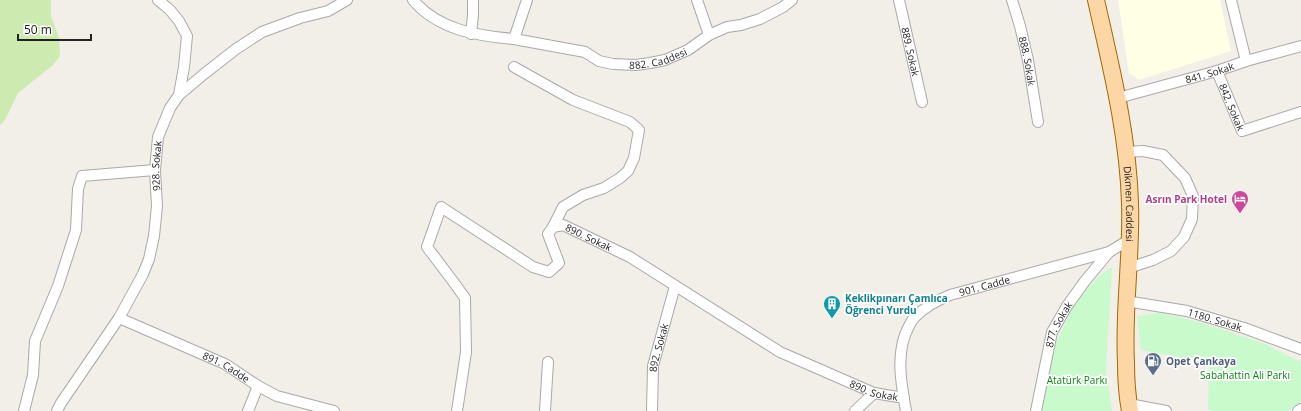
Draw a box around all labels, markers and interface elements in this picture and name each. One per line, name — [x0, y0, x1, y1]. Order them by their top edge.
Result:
scale bar — [18, 16, 91, 42]
text: 50 m — [24, 21, 52, 38]
street label: 889. Sokak — [898, 26, 923, 78]
street label: 888. Sokak — [1016, 35, 1039, 87]
street label: 882. Caddesi — [629, 44, 689, 72]
street label: 841. Sokak — [1184, 58, 1236, 86]
street label: 842. Sokak — [1216, 81, 1248, 133]
street label: 928. Sokak — [148, 140, 165, 191]
street label: Dikmen Caddesi — [1121, 165, 1137, 242]
hotel icon: Asrın Park Hotel — [1230, 189, 1250, 214]
place label: Asrın Park Hotel — [1146, 192, 1227, 206]
street label: 890. Sokak — [563, 220, 615, 255]
street label: 901. Cadde — [957, 272, 1012, 299]
place label: Keklikpınarı Çamlıca Öğrenci Yurdu — [845, 291, 948, 317]
building icon: Keklikpınarı Çamlıca Öğrenci Yurdu — [822, 294, 842, 319]
street label: 877. Sokak — [1042, 298, 1076, 349]
street label: 1180. Sokak — [1186, 305, 1244, 334]
street label: 892. Sokak — [646, 321, 672, 372]
street label: 891. Cadde — [201, 348, 253, 386]
fuel station icon: Opet Çankaya — [1143, 351, 1163, 376]
place label: Opet Çankaya — [1166, 354, 1236, 368]
park label: Sabahattin Ali Parkı — [1200, 368, 1290, 382]
park label: Atatürk Parkı — [1047, 373, 1107, 387]
street label: 890. Sokak — [847, 376, 900, 404]

